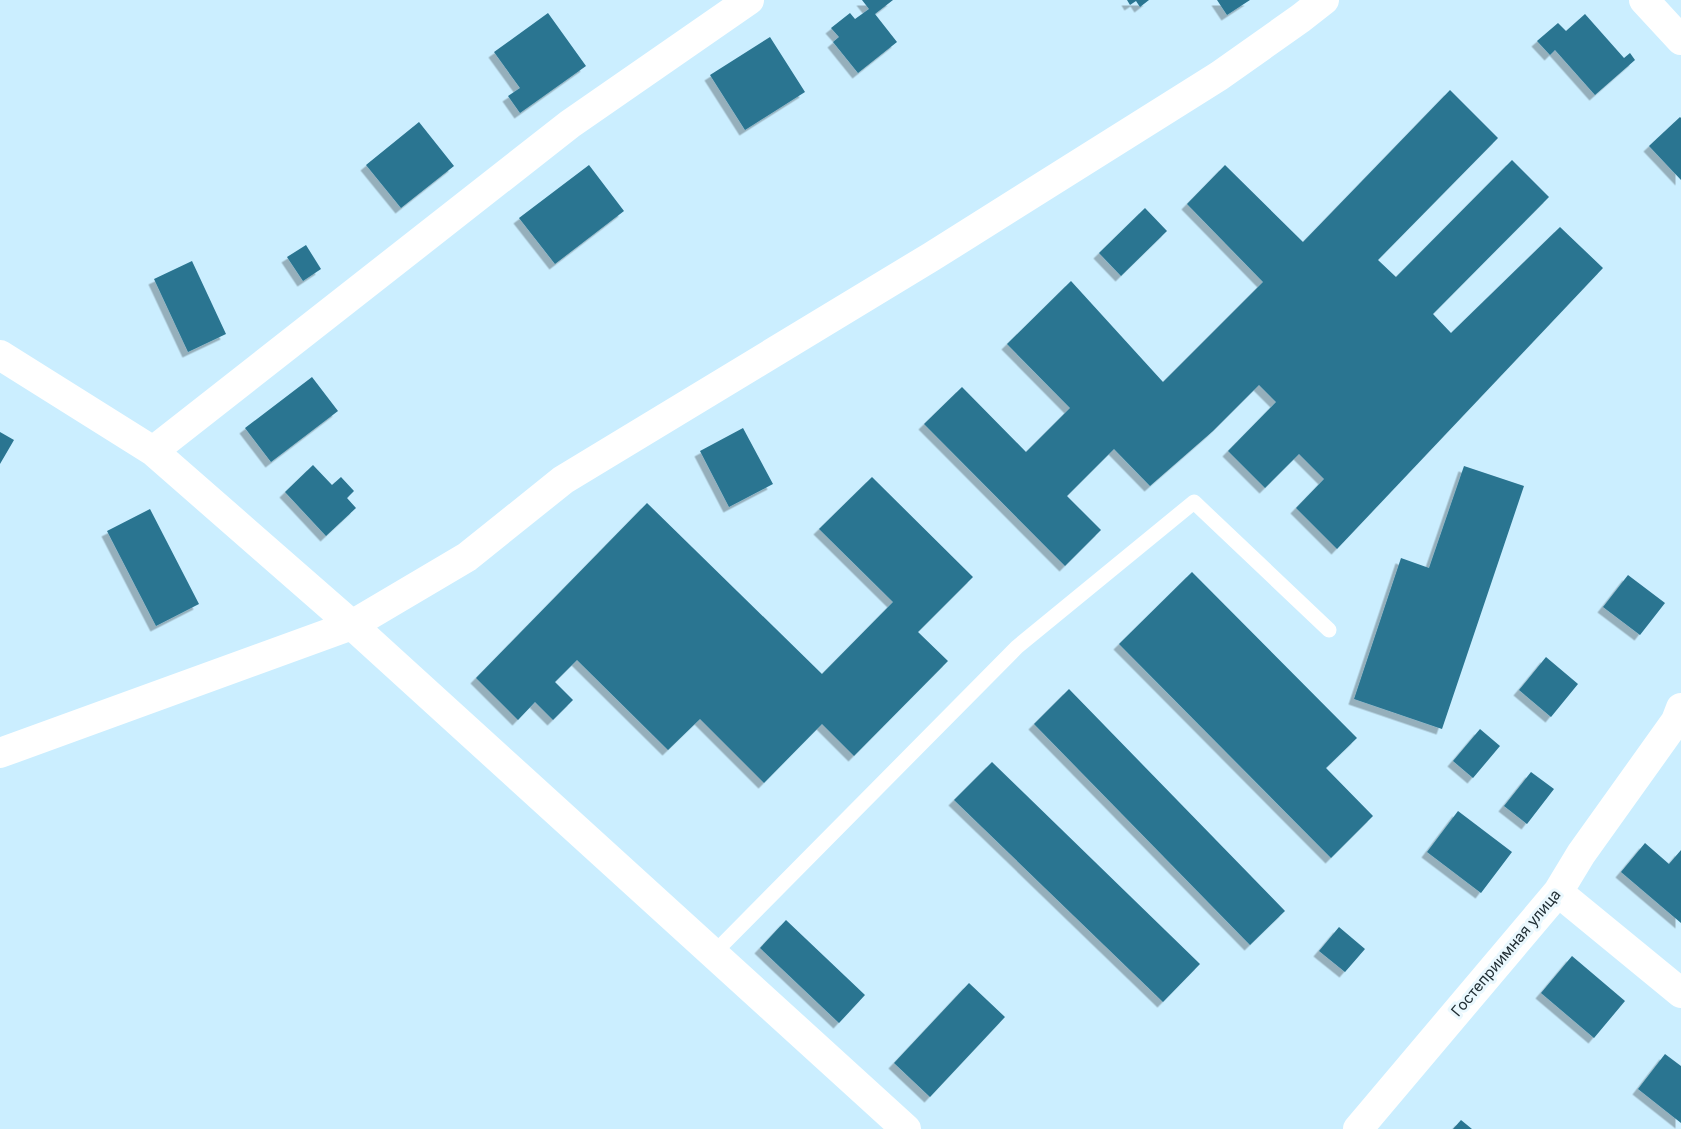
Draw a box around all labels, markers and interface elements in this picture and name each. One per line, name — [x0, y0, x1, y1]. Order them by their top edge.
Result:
street label: Гостеприимная улица — [1447, 885, 1564, 1020]

